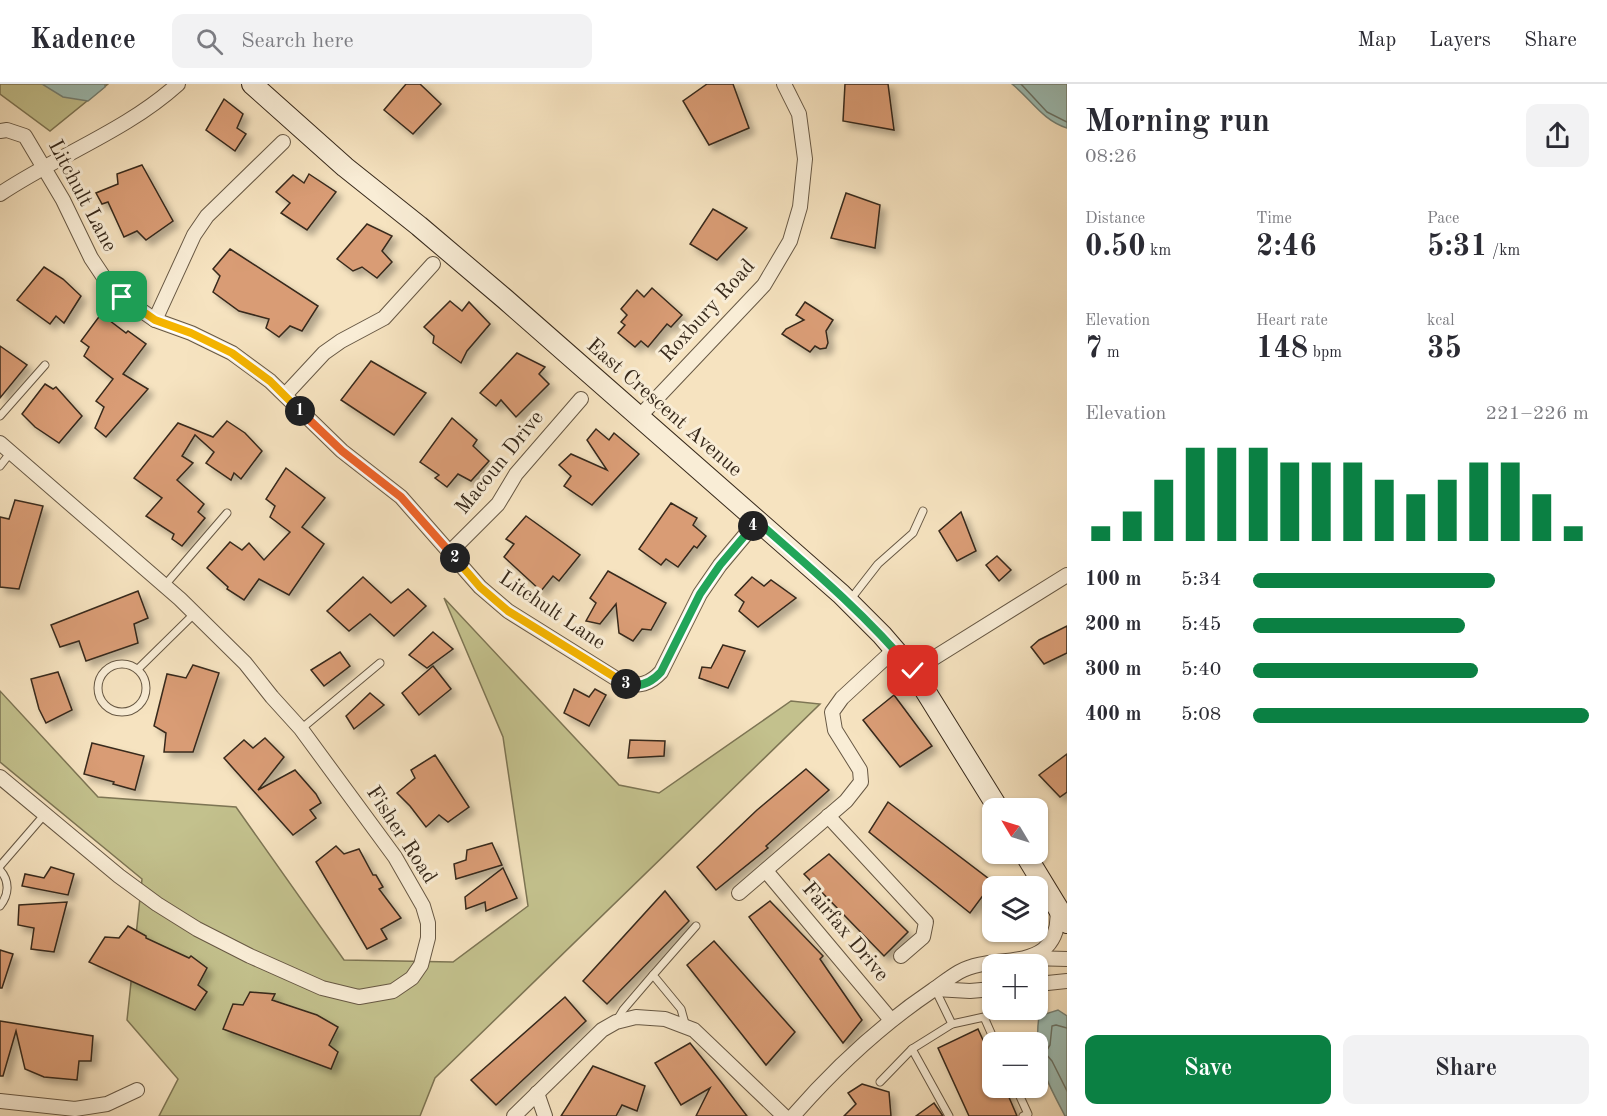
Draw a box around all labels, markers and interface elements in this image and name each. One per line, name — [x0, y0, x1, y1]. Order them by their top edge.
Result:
search box — [172, 14, 592, 68]
icon: search — [193, 25, 226, 58]
text: Kadence — [30, 27, 136, 55]
text: Search here — [241, 30, 354, 52]
text: Map — [1357, 30, 1396, 51]
text: Layers — [1429, 30, 1491, 51]
text: Share — [1524, 30, 1577, 51]
button: share — [1526, 104, 1589, 167]
text: Morning run — [1085, 106, 1270, 139]
street label: Litchult Lane — [44, 137, 120, 255]
text: 08:26 — [1085, 147, 1137, 167]
text: Distance — [1085, 211, 1145, 227]
text: Time — [1256, 211, 1292, 227]
text: Pace — [1427, 211, 1459, 227]
text: 0.50 — [1085, 232, 1146, 262]
text: 2:46 — [1256, 232, 1317, 262]
text: 5:31 — [1427, 232, 1488, 262]
text: km — [1146, 243, 1171, 259]
text: /km — [1488, 243, 1520, 259]
street label: Roxbury Road — [657, 256, 759, 366]
pin — [96, 271, 147, 322]
icon: arrive — [105, 280, 138, 313]
text: Elevation — [1085, 313, 1150, 329]
text: Heart rate — [1256, 313, 1328, 329]
text: kcal — [1427, 313, 1455, 329]
text: 7 — [1085, 334, 1102, 364]
text: 148 — [1256, 334, 1308, 364]
text: 35 — [1427, 334, 1462, 364]
street label: East Crescent Avenue — [582, 335, 746, 481]
text: m — [1102, 345, 1120, 361]
text: bpm — [1308, 345, 1342, 361]
pin: 1 — [285, 396, 315, 426]
text: 1 — [295, 403, 305, 419]
text: Elevation — [1085, 404, 1166, 424]
text: 221–226 m — [1486, 404, 1589, 424]
street label: Macoun Drive — [452, 407, 548, 519]
pin: 4 — [738, 511, 768, 541]
text: 4 — [748, 518, 758, 534]
pin: 2 — [440, 543, 470, 573]
text: 2 — [450, 550, 460, 566]
street label: Litchult Lane — [495, 568, 609, 654]
text: 100 m — [1085, 570, 1141, 590]
text: 5:34 — [1181, 570, 1221, 590]
text: 200 m — [1085, 615, 1141, 635]
text: 5:45 — [1181, 615, 1221, 635]
pin — [887, 645, 938, 696]
icon: check — [896, 654, 929, 687]
text: 300 m — [1085, 660, 1141, 680]
text: 5:40 — [1181, 660, 1221, 680]
pin: 3 — [611, 669, 641, 699]
text: 3 — [621, 676, 631, 692]
text: 400 m — [1085, 705, 1141, 725]
text: 5:08 — [1181, 705, 1221, 725]
street label: Fisher Road — [362, 783, 440, 887]
north arrow — [982, 798, 1048, 864]
map controls — [982, 798, 1048, 1098]
button: layers — [982, 876, 1048, 942]
street label: Fairfax Drive — [798, 878, 892, 986]
button: + — [982, 954, 1048, 1020]
button: − — [982, 1032, 1048, 1098]
button: Save — [1085, 1035, 1331, 1104]
button: Share — [1343, 1035, 1589, 1104]

